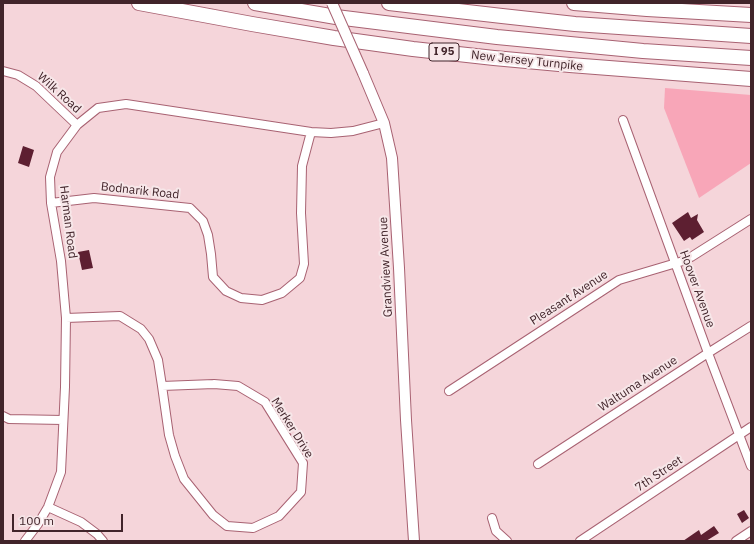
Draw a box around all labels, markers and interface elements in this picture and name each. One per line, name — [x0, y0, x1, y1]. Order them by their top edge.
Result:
road number: I 95 — [429, 43, 459, 61]
street label: New Jersey Turnpike — [470, 48, 584, 74]
street label: Wilk Road — [34, 70, 84, 116]
street label: Bodnarik Road — [100, 180, 180, 202]
street label: Harman Road — [56, 185, 80, 259]
street label: Grandview Avenue — [376, 216, 396, 318]
street label: Hoover Avenue — [676, 248, 718, 330]
street label: Pleasant Avenue — [527, 268, 611, 328]
street label: Waltuma Avenue — [596, 353, 680, 415]
street label: Merker Drive — [268, 395, 316, 461]
street label: 7th Street — [633, 453, 685, 495]
scale bar — [14, 506, 125, 532]
text: 100 m — [19, 513, 54, 528]

